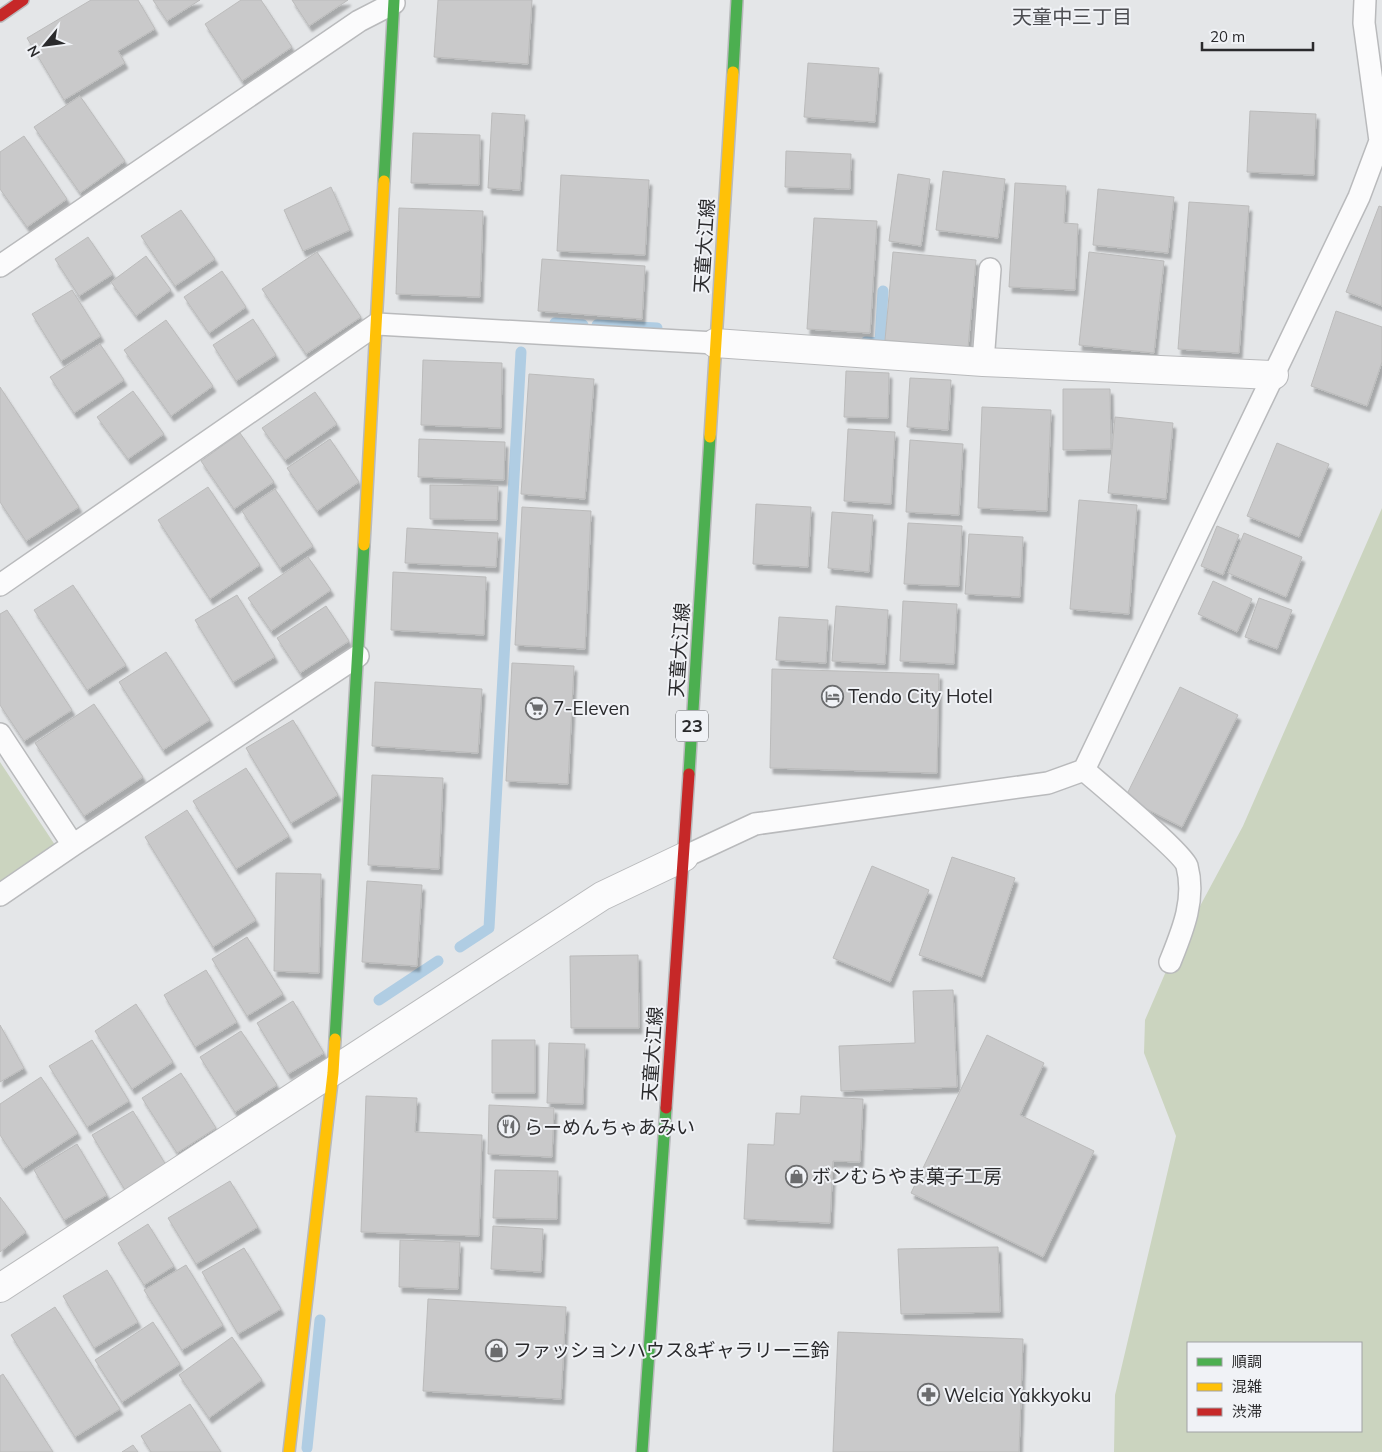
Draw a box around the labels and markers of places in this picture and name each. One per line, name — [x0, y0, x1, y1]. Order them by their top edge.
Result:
hotel icon: Tendo City Hotel — [820, 684, 844, 708]
place label: Tendo City Hotel — [848, 684, 993, 708]
supermarket icon: 7-Eleven — [525, 696, 549, 720]
place label: 7-Eleven — [553, 696, 630, 720]
restaurant icon: らーめんちゃあみい — [496, 1115, 520, 1139]
place label: らーめんちゃあみい — [524, 1115, 695, 1139]
shop icon: ボンむらやま菓子工房 — [784, 1164, 808, 1188]
place label: ボンむらやま菓子工房 — [812, 1164, 1002, 1188]
shop icon: ファッションハウス&ギャラリー三鈴 — [485, 1338, 509, 1362]
place label: ファッションハウス&ギャラリー三鈴 — [513, 1338, 830, 1362]
pharmacy icon: Welcia Yakkyoku — [916, 1383, 940, 1407]
place label: Welcia Yakkyoku — [944, 1383, 1091, 1407]

